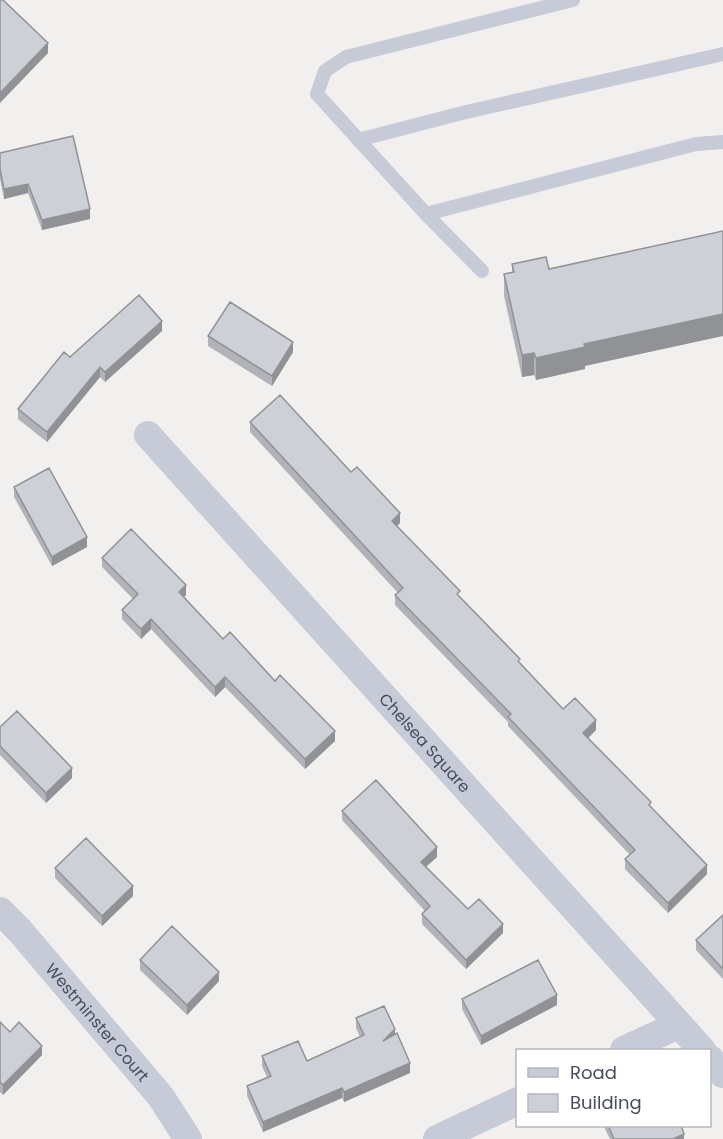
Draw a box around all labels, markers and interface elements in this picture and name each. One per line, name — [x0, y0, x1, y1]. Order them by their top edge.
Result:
street label: Chelsea Square — [374, 688, 476, 798]
street label: Westminster Court — [40, 958, 154, 1087]
legend — [516, 1049, 711, 1127]
text: Road — [570, 1060, 617, 1085]
text: Building — [570, 1090, 642, 1115]

